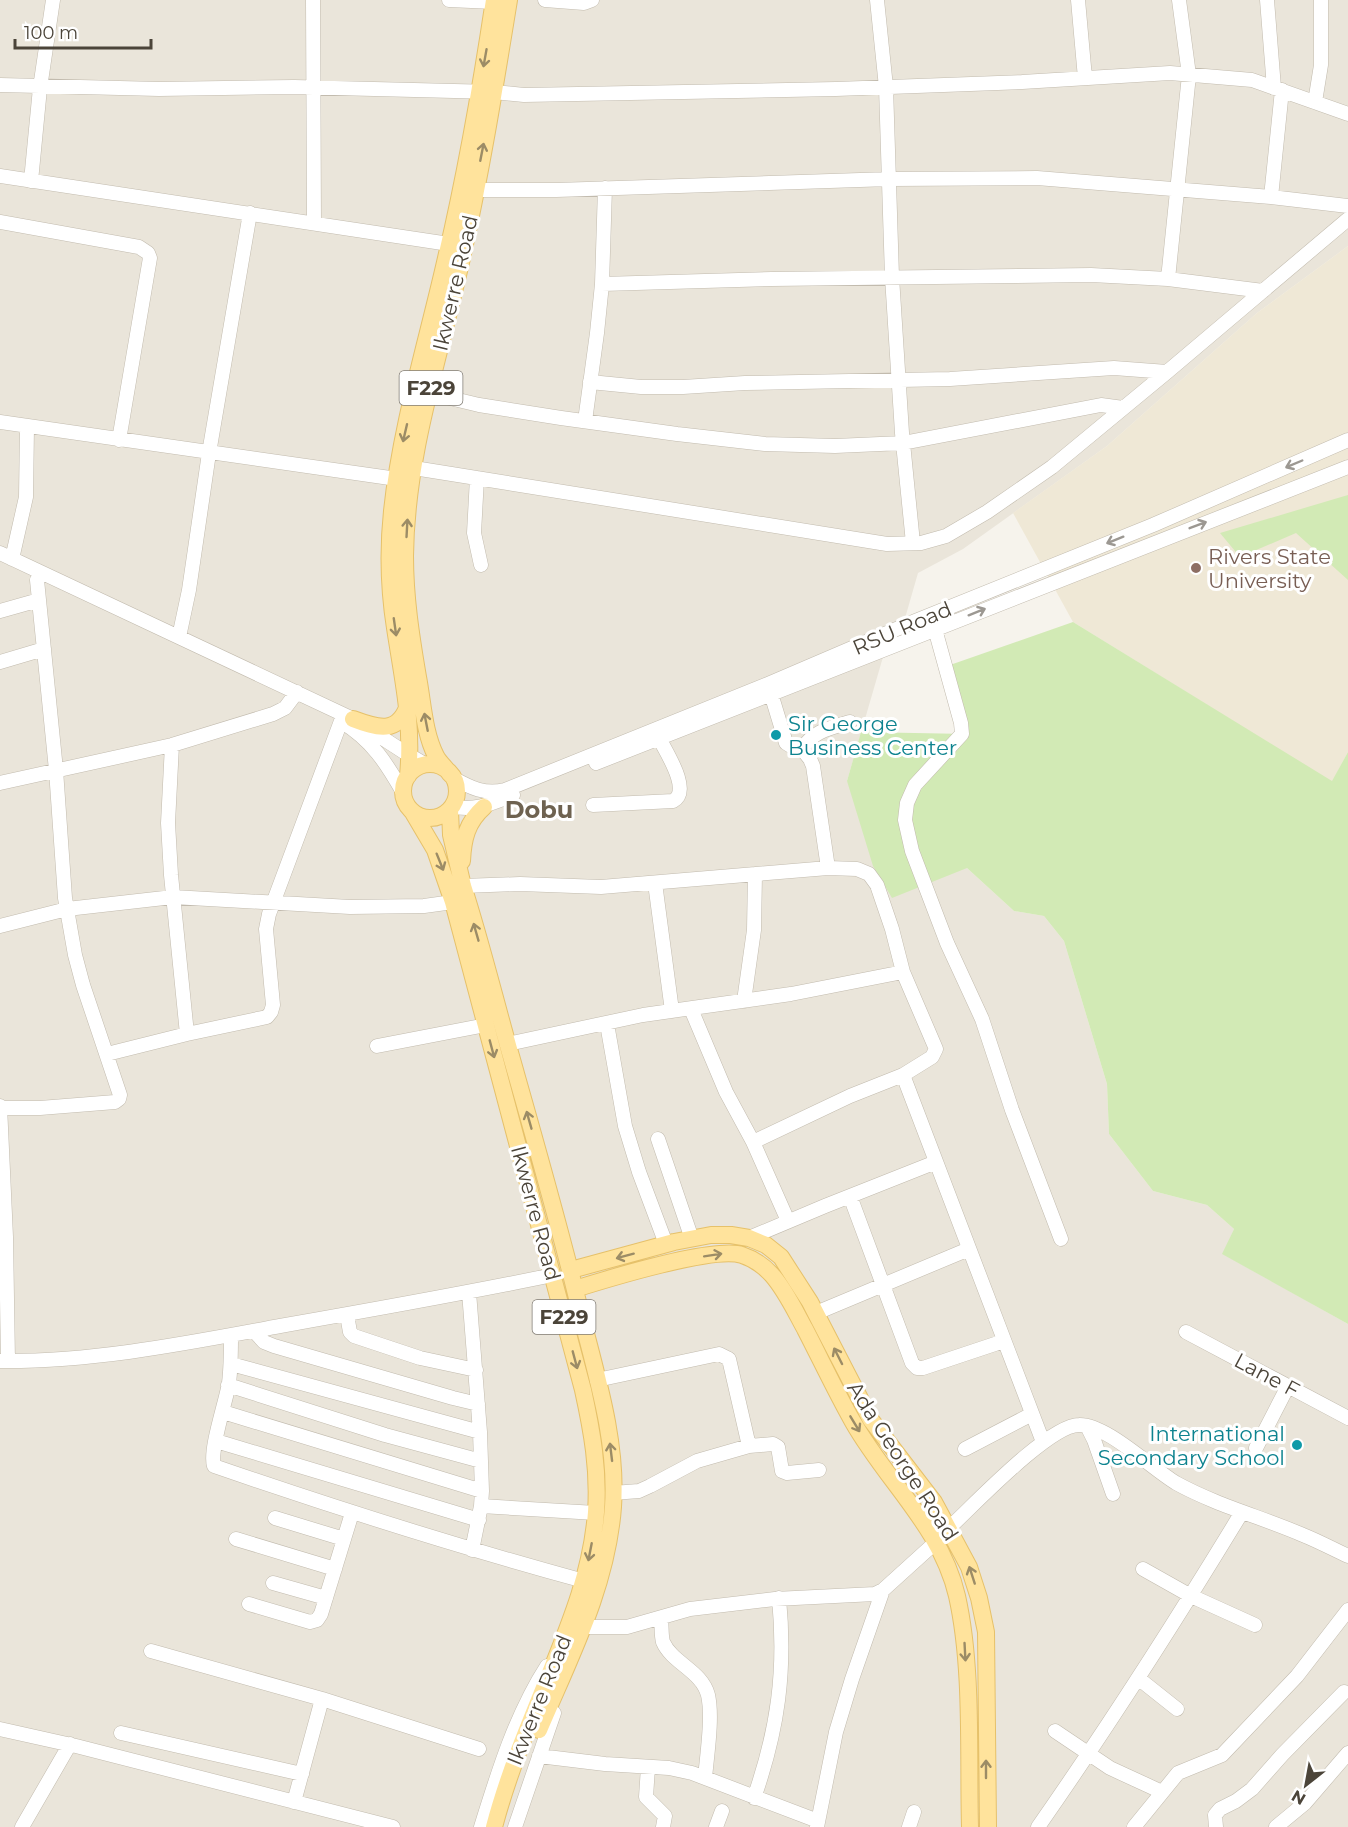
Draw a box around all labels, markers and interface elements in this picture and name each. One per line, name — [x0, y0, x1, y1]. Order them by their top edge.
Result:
scale bar — [15, 12, 152, 50]
text: 100 m — [24, 22, 78, 44]
one-way arrow — [479, 47, 490, 67]
one-way arrow — [477, 143, 488, 163]
street label: Ikwerre Road — [427, 213, 483, 353]
road number: F229 — [400, 371, 462, 405]
one-way arrow — [398, 423, 410, 442]
one-way arrow — [1286, 458, 1304, 470]
one-way arrow — [401, 519, 412, 539]
one-way arrow — [1188, 519, 1207, 530]
one-way arrow — [1106, 535, 1125, 546]
place label: Rivers State University — [1208, 544, 1331, 593]
marker: Rivers State University — [1189, 561, 1203, 575]
street label: RSU Road — [849, 596, 955, 660]
one-way arrow — [968, 606, 986, 617]
one-way arrow — [389, 616, 400, 636]
place label: Sir George Business Center — [788, 711, 957, 760]
one-way arrow — [420, 713, 431, 732]
marker: Sir George Business Center — [769, 728, 783, 742]
district label: Dobu — [505, 795, 573, 824]
one-way arrow — [435, 852, 446, 870]
one-way arrow — [470, 923, 482, 942]
one-way arrow — [487, 1040, 499, 1059]
one-way arrow — [523, 1111, 534, 1130]
street label: Ikwerre Road — [506, 1143, 566, 1283]
one-way arrow — [703, 1249, 722, 1260]
one-way arrow — [616, 1250, 635, 1262]
road number: F229 — [532, 1300, 596, 1334]
street label: Lane F — [1230, 1347, 1304, 1403]
one-way arrow — [831, 1348, 843, 1366]
one-way arrow — [570, 1350, 581, 1369]
street label: Ada George Road — [842, 1377, 964, 1545]
one-way arrow — [849, 1415, 861, 1432]
place label: International Secondary School — [1098, 1421, 1285, 1470]
marker: International Secondary School — [1290, 1438, 1304, 1452]
one-way arrow — [605, 1442, 616, 1462]
one-way arrow — [584, 1542, 595, 1561]
one-way arrow — [966, 1566, 977, 1585]
street label: Ikwerre Road — [501, 1631, 577, 1769]
one-way arrow — [959, 1642, 970, 1662]
north arrow — [1276, 1755, 1336, 1815]
one-way arrow — [980, 1759, 992, 1779]
text: N — [1288, 1786, 1309, 1809]

